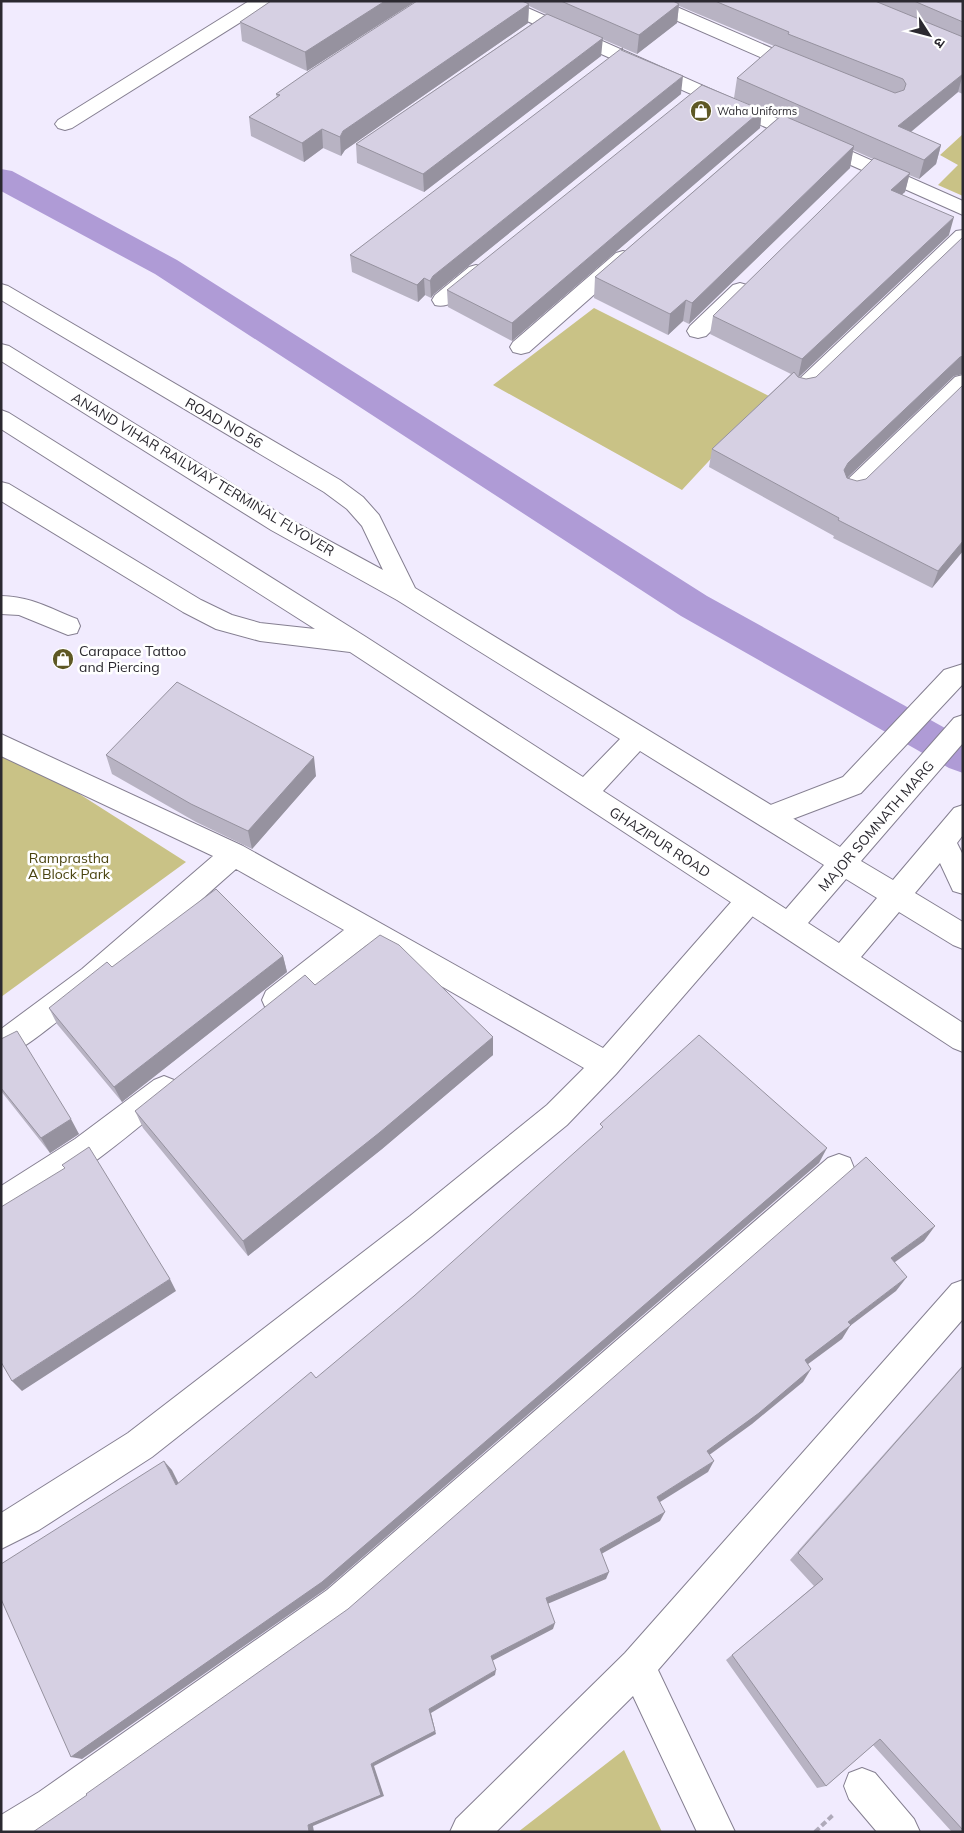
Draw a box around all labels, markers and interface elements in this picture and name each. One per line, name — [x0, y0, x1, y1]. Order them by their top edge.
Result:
north arrow — [904, 10, 954, 60]
text: उ — [929, 34, 949, 52]
shop icon: Waha Uniforms — [689, 99, 713, 123]
place label: Waha Uniforms — [717, 104, 797, 118]
street label: ANAND VIHAR RAILWAY TERMINAL FLYOVER — [68, 388, 338, 560]
street label: ROAD NO 56 — [182, 394, 266, 452]
place label: Carapace Tattoo and Piercing — [79, 642, 186, 676]
shop icon: Carapace Tattoo and Piercing — [51, 647, 75, 671]
street label: MAJOR SOMNATH MARG — [814, 757, 938, 895]
street label: GHAZIPUR ROAD — [606, 803, 714, 881]
park label: Ramprastha A Block Park — [28, 849, 111, 883]

